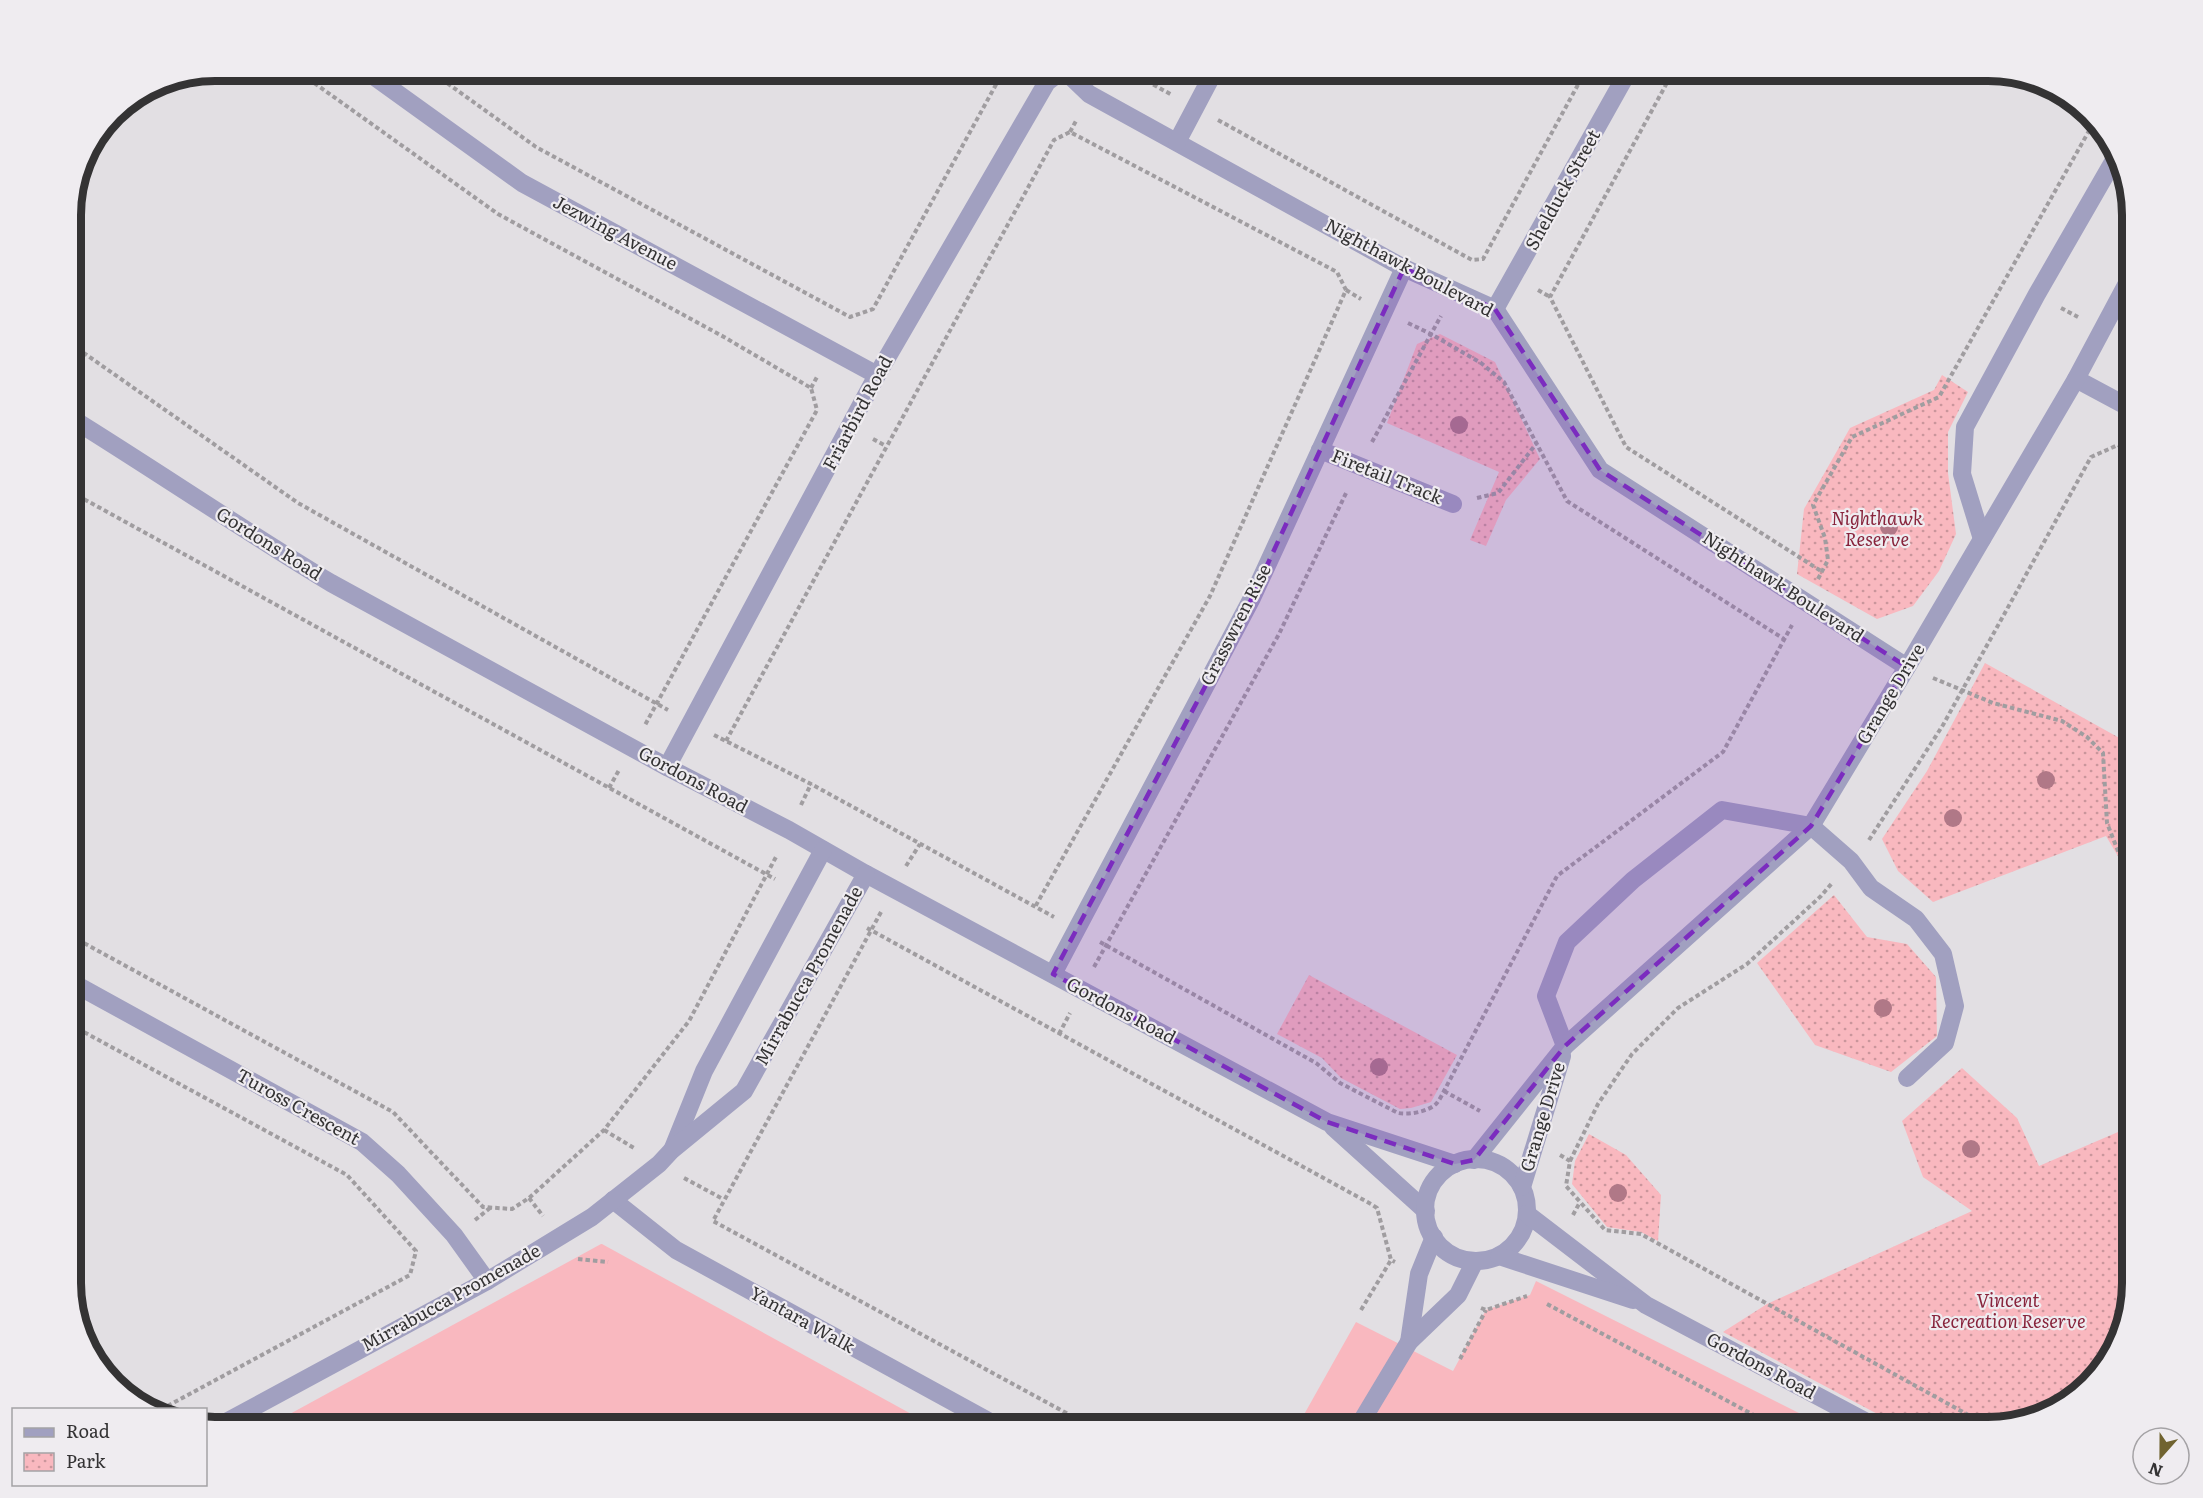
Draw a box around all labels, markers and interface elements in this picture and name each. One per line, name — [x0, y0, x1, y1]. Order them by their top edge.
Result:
street label: Shelduck Street — [1517, 123, 1606, 255]
street label: Jezwing Avenue — [549, 187, 683, 276]
street label: Nighthawk Boulevard — [1321, 211, 1499, 323]
street label: Friarbird Road — [815, 350, 898, 474]
street label: Firetail Track — [1328, 441, 1448, 511]
street label: Gordons Road — [212, 499, 328, 586]
park label: Nighthawk Reserve — [1831, 504, 1923, 552]
street label: Nighthawk Boulevard — [1698, 523, 1870, 648]
street label: Grasswren Rise — [1192, 559, 1277, 690]
street label: Grange Drive — [1849, 638, 1930, 749]
street label: Gordons Road — [634, 738, 753, 819]
street label: Mirrabucca Promenade — [747, 881, 868, 1070]
street label: Gordons Road — [1062, 969, 1181, 1050]
street label: Grange Drive — [1512, 1058, 1571, 1175]
street label: Tuross Crescent — [232, 1061, 366, 1151]
street label: Mirrabucca Promenade — [356, 1236, 545, 1357]
street label: Yantara Walk — [745, 1279, 861, 1359]
park label: Vincent Recreation Reserve — [1930, 1286, 2086, 1334]
street label: Gordons Road — [1702, 1324, 1821, 1405]
legend — [12, 1408, 207, 1486]
text: Road — [66, 1417, 110, 1444]
north arrow — [2131, 1426, 2191, 1486]
text: Park — [66, 1447, 107, 1474]
text: N — [2145, 1457, 2166, 1485]

